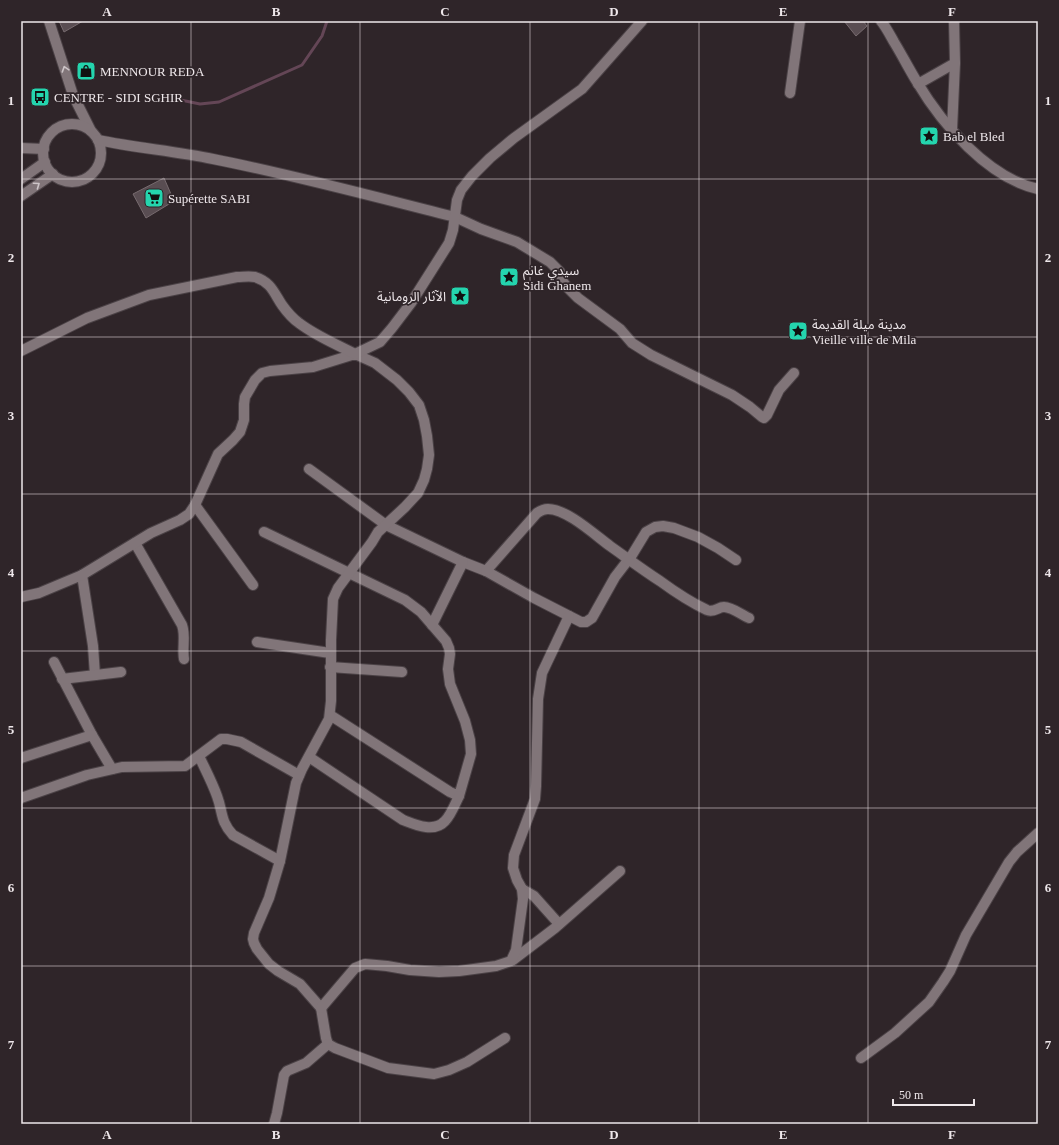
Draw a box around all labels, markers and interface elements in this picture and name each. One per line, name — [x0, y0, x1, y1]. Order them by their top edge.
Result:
text: A — [102, 4, 112, 19]
text: B — [272, 4, 281, 19]
text: C — [440, 4, 450, 19]
text: D — [609, 4, 619, 19]
text: E — [779, 4, 787, 19]
text: F — [948, 4, 956, 19]
shop icon: MENNOUR REDA — [75, 60, 97, 82]
place label: MENNOUR REDA — [100, 64, 205, 79]
one-way arrow — [61, 66, 69, 73]
bus stop icon: CENTRE - SIDI SGHIR — [29, 86, 51, 108]
place label: CENTRE - SIDI SGHIR — [54, 90, 183, 105]
text: 1 — [8, 93, 14, 108]
text: 1 — [1045, 93, 1051, 108]
place icon: Bab el Bled — [918, 125, 940, 147]
place label: Bab el Bled — [943, 129, 1005, 144]
one-way arrow — [33, 182, 40, 190]
supermarket icon: Supérette SABI — [143, 187, 165, 209]
place label: Supérette SABI — [168, 191, 250, 206]
text: 2 — [8, 250, 14, 265]
text: 2 — [1045, 250, 1051, 265]
place label: سيدي غانم Sidi Ghanem — [523, 263, 591, 293]
place icon: سيدي غانم Sidi Ghanem — [498, 266, 520, 288]
place icon: الآثار الرومانية — [449, 285, 471, 307]
place label: الآثار الرومانية — [377, 289, 446, 304]
place label: مدينة ميلة القديمة Vieille ville de Mila — [812, 317, 917, 347]
place icon: مدينة ميلة القديمة Vieille ville de Mila — [787, 320, 809, 342]
text: 3 — [8, 408, 15, 423]
text: 3 — [1045, 408, 1052, 423]
text: 4 — [8, 565, 15, 580]
text: 4 — [1045, 565, 1052, 580]
text: 5 — [8, 722, 15, 737]
text: 5 — [1045, 722, 1052, 737]
text: 6 — [8, 880, 15, 895]
text: 6 — [1045, 880, 1052, 895]
text: 7 — [8, 1037, 15, 1052]
text: 7 — [1045, 1037, 1052, 1052]
scale bar — [893, 1081, 974, 1107]
text: 50 m — [899, 1088, 924, 1102]
text: A — [102, 1127, 112, 1142]
text: B — [272, 1127, 281, 1142]
text: C — [440, 1127, 450, 1142]
text: D — [609, 1127, 619, 1142]
text: E — [779, 1127, 787, 1142]
text: F — [948, 1127, 956, 1142]

